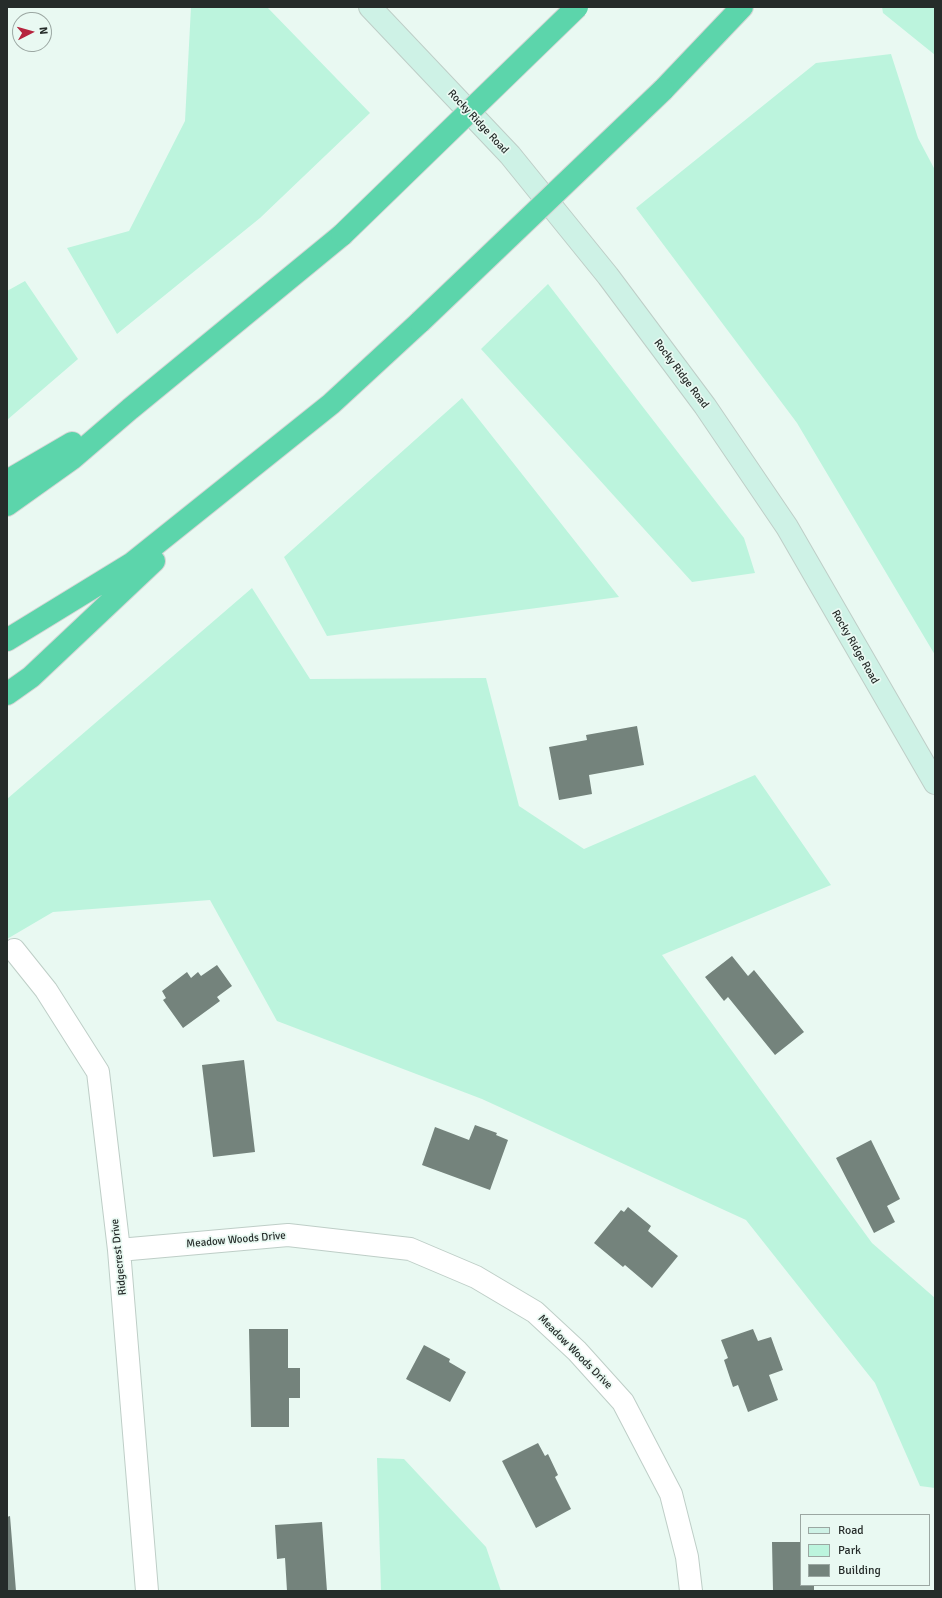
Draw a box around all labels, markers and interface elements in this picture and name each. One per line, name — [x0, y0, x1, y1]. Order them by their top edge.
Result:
north arrow — [12, 12, 52, 52]
text: N — [37, 26, 50, 35]
street label: Rocky Ridge Road — [445, 87, 511, 157]
street label: Rocky Ridge Road — [651, 337, 711, 411]
street label: Rocky Ridge Road — [828, 608, 882, 686]
street label: Ridgecrest Drive — [108, 1218, 130, 1296]
street label: Meadow Woods Drive — [186, 1229, 286, 1251]
street label: Meadow Woods Drive — [535, 1312, 615, 1392]
legend — [800, 1514, 930, 1586]
text: Road — [838, 1523, 864, 1538]
text: Park — [838, 1543, 861, 1558]
text: Building — [838, 1563, 881, 1578]

